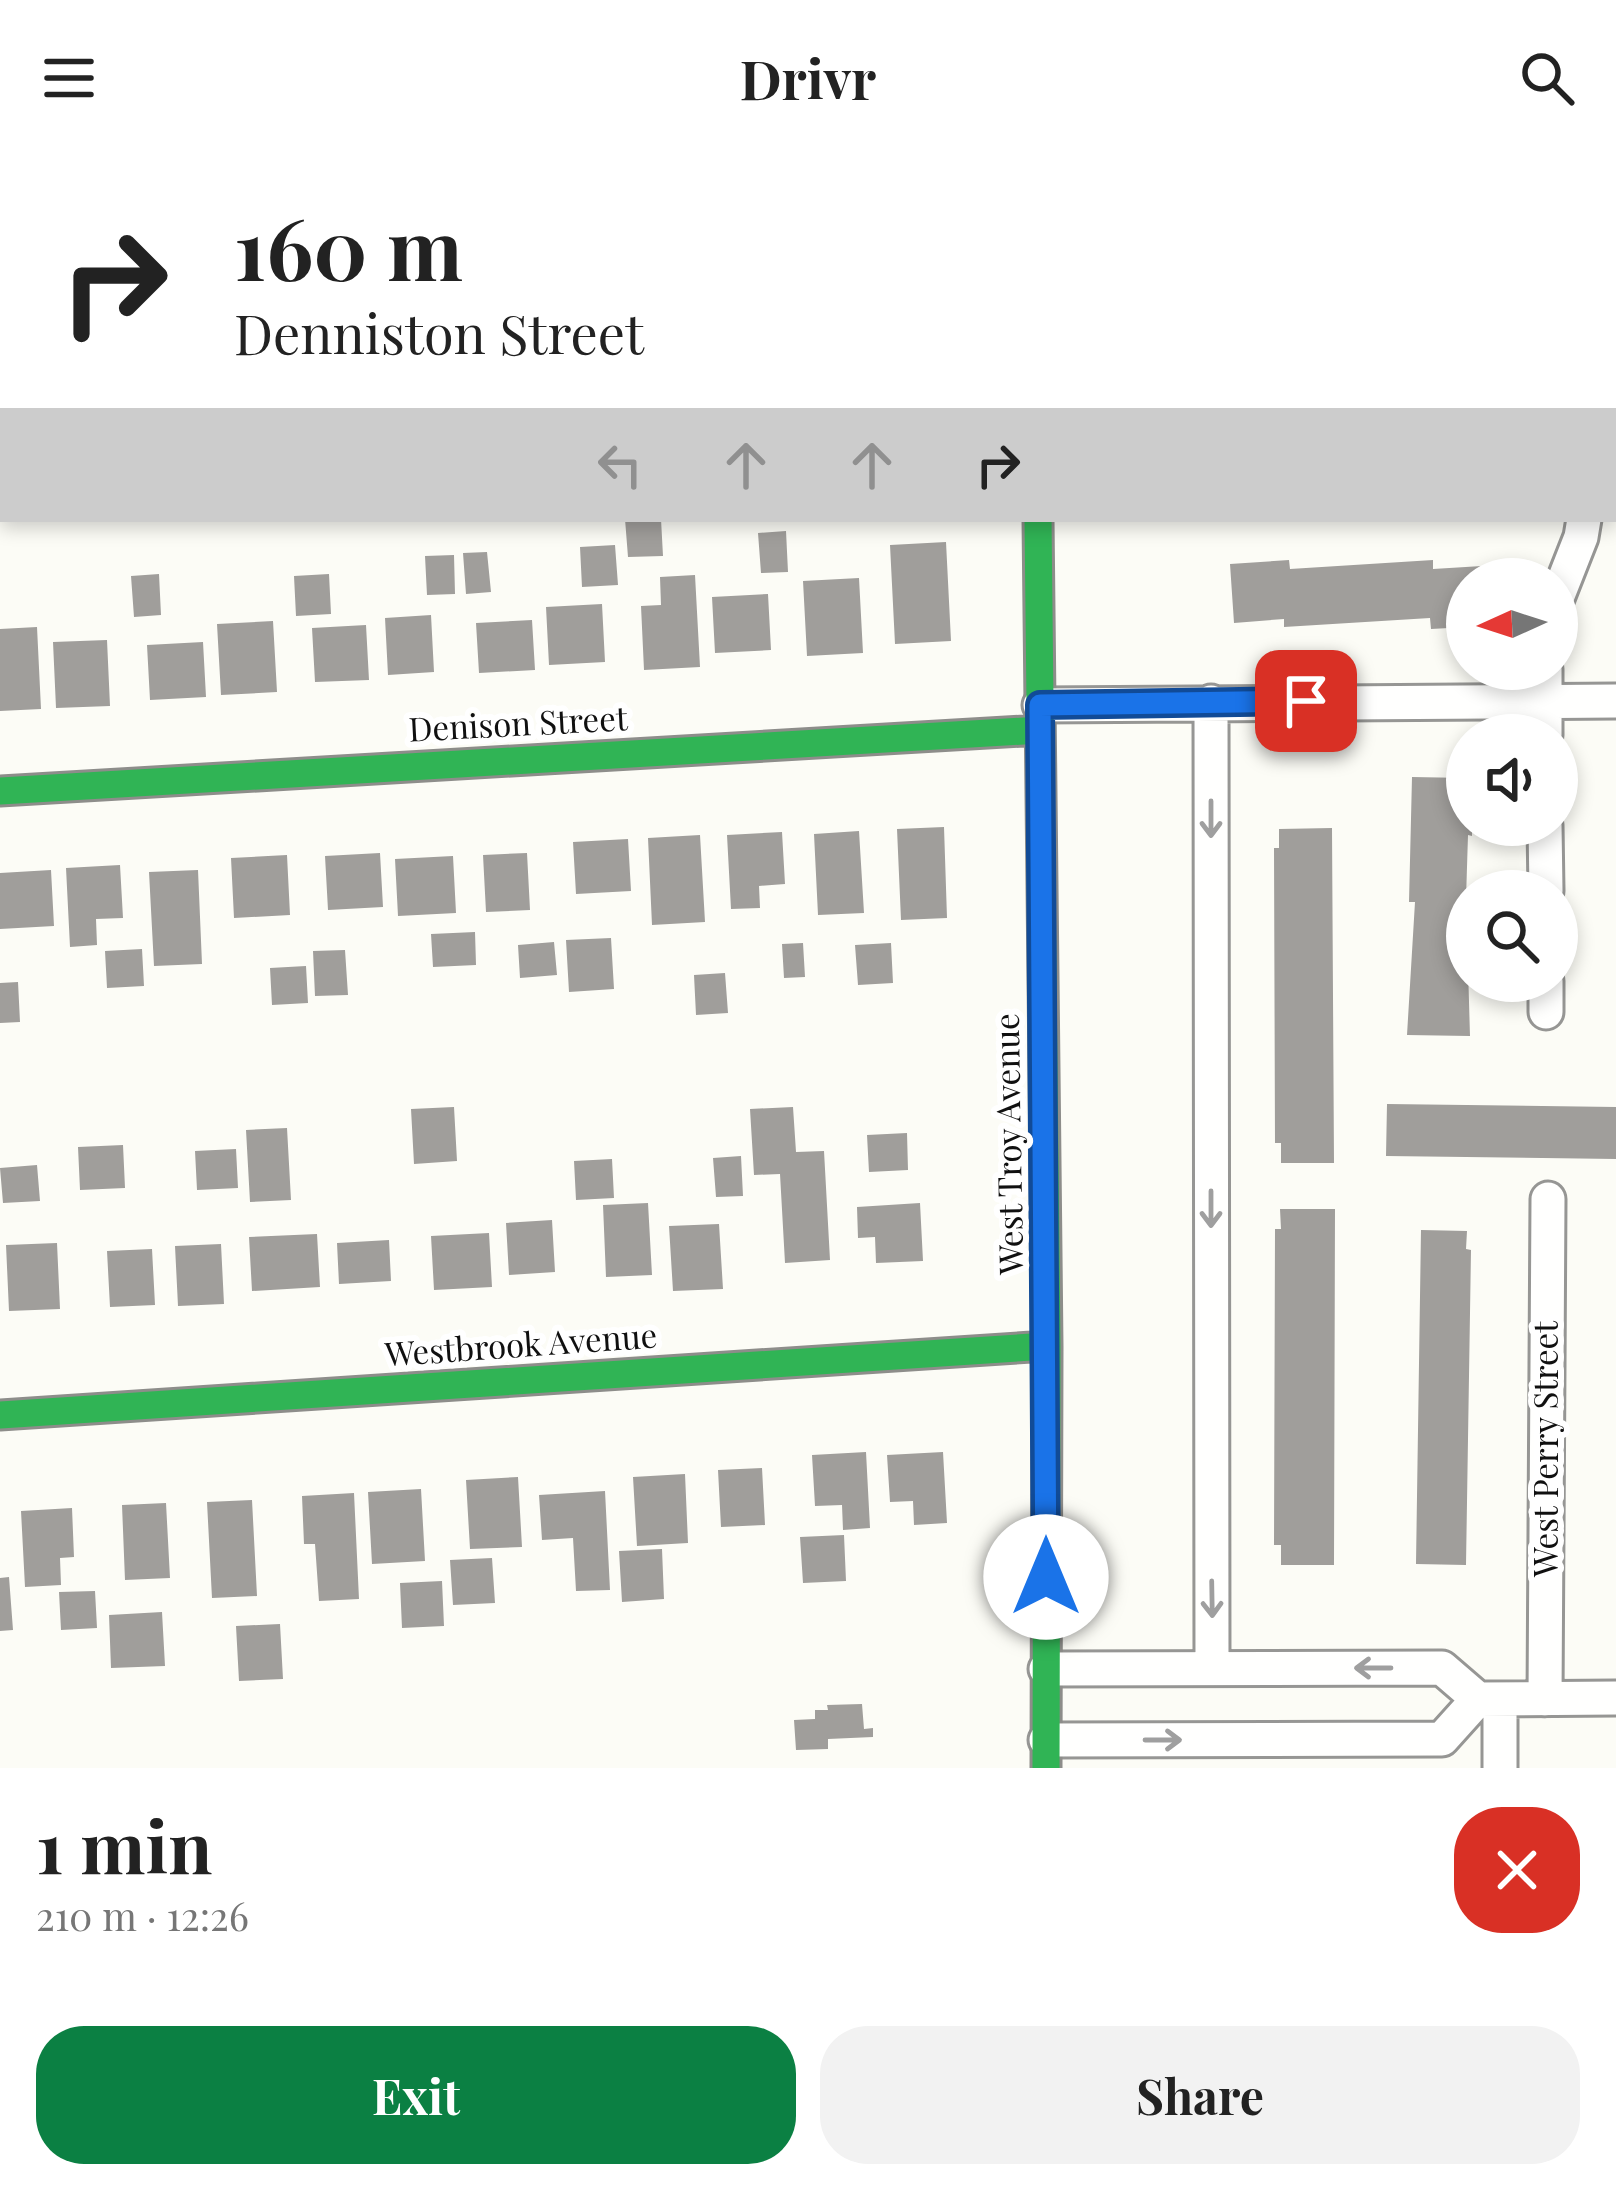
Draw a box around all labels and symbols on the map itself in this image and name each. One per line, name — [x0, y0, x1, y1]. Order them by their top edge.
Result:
north arrow — [1446, 558, 1578, 690]
pin — [1255, 650, 1357, 752]
street label: Denison Street — [407, 694, 630, 750]
one-way arrow — [1200, 799, 1222, 838]
street label: West Troy Avenue — [983, 1013, 1031, 1276]
one-way arrow — [1200, 1189, 1222, 1228]
street label: Westbrook Avenue — [382, 1312, 659, 1375]
street label: West Perry Street — [1522, 1320, 1566, 1578]
position arrow — [983, 1514, 1109, 1640]
one-way arrow — [1200, 1579, 1223, 1618]
one-way arrow — [1354, 1657, 1393, 1679]
one-way arrow — [1143, 1729, 1182, 1751]

